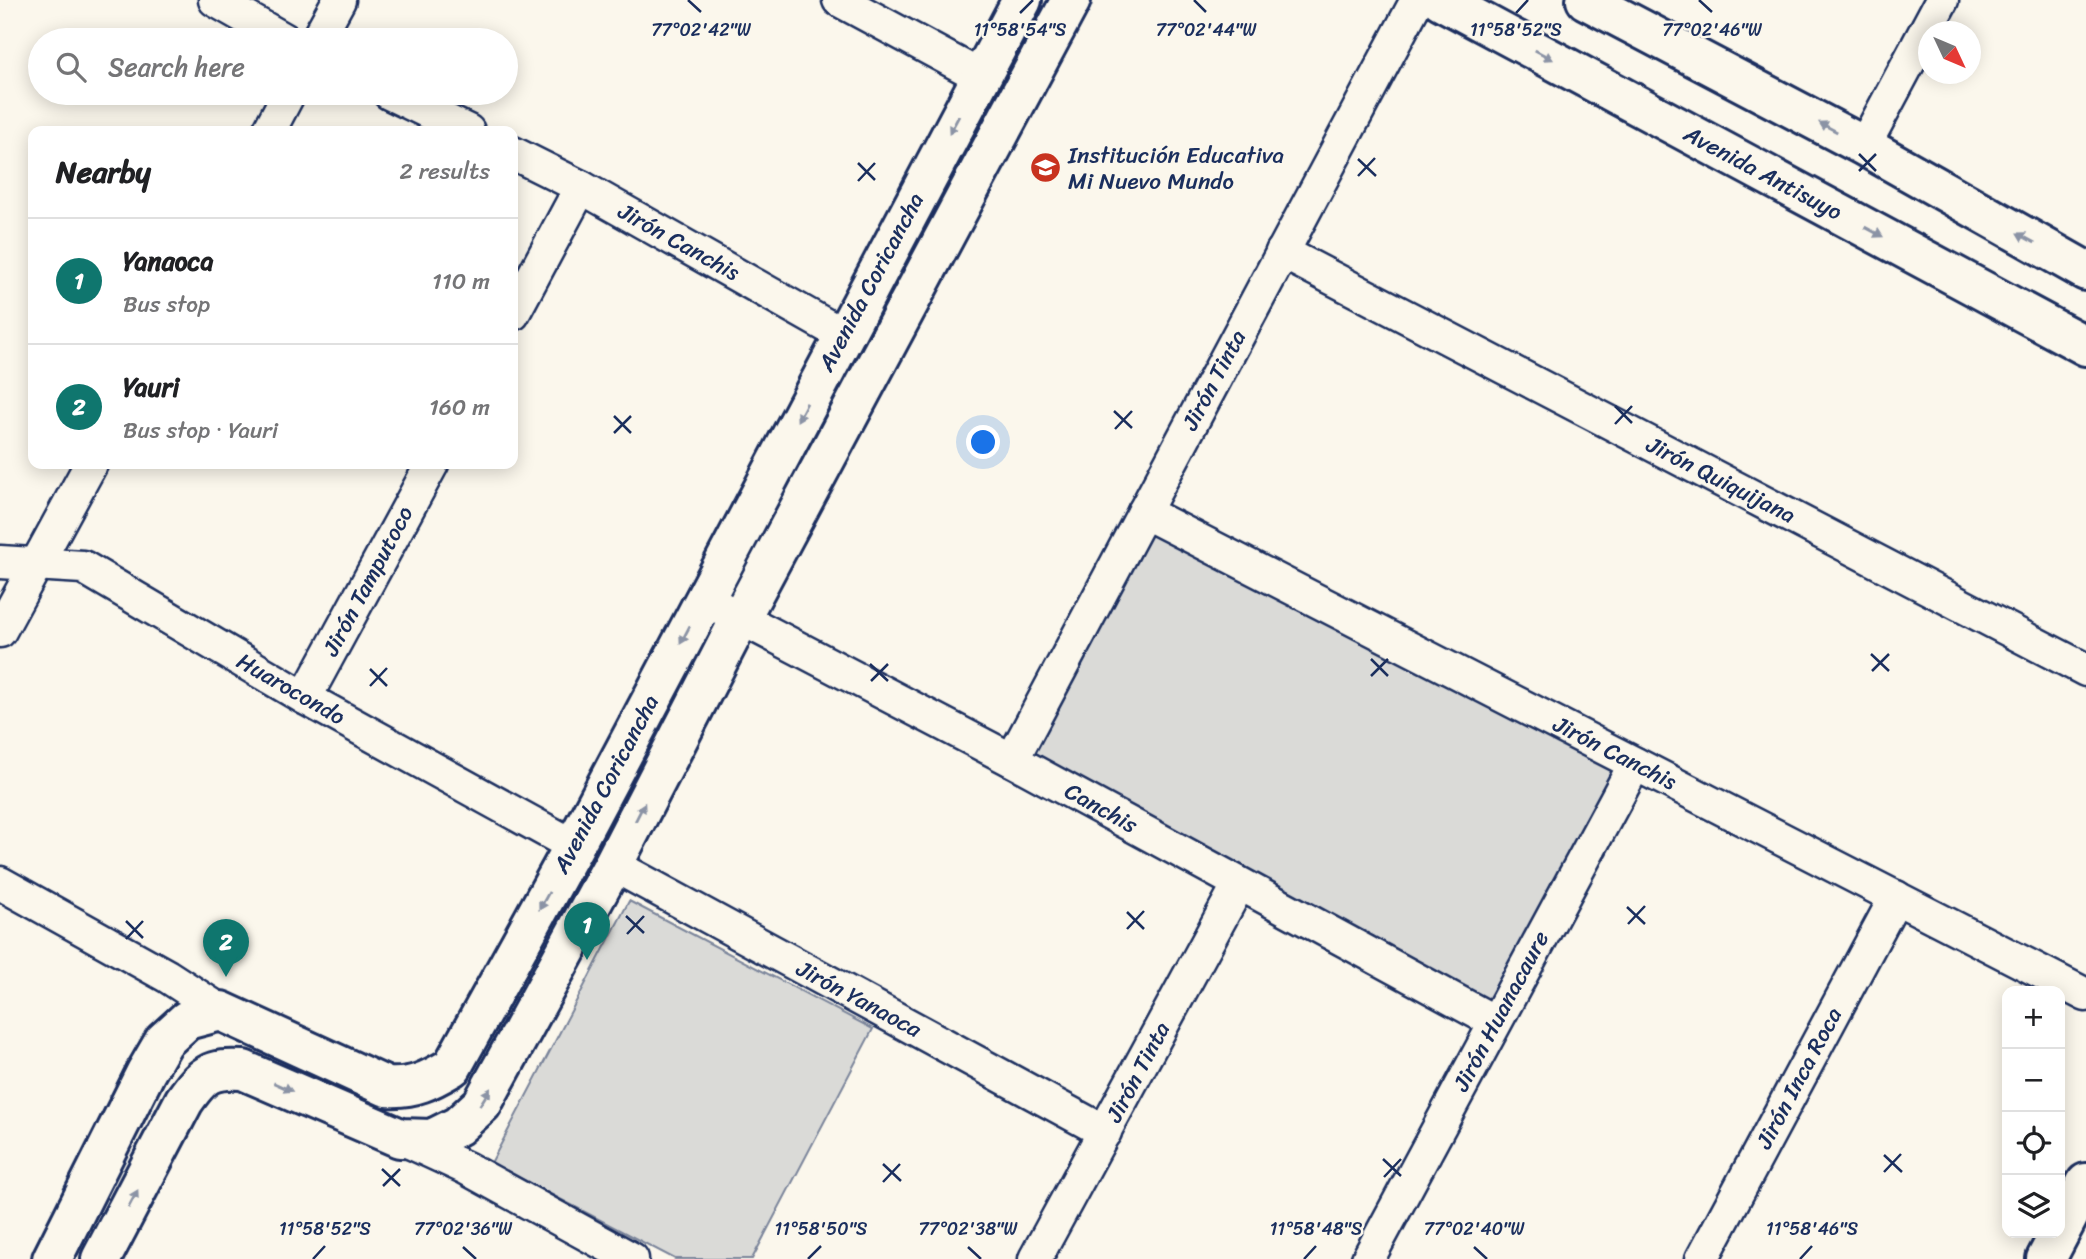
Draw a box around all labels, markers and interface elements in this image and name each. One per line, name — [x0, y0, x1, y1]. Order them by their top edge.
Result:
text: 77°02'42"W — [651, 14, 752, 46]
text: 11°58'54"S — [974, 14, 1066, 46]
text: 77°02'44"W — [1156, 14, 1257, 46]
text: 11°58'52"S — [1470, 14, 1562, 46]
text: 77°02'46"W — [1662, 14, 1763, 46]
north arrow — [1918, 21, 1981, 84]
search box — [28, 28, 518, 105]
text: Search here — [108, 44, 245, 90]
icon: search — [52, 48, 90, 86]
one-way arrow — [1534, 50, 1554, 61]
street label: Avenida Antisuyo — [1675, 113, 1850, 232]
one-way arrow — [949, 115, 961, 135]
one-way arrow — [1817, 122, 1837, 134]
place label: Institución Educativa Mi Nuevo Mundo — [1067, 135, 1284, 202]
text: Nearby — [56, 145, 151, 199]
text: 2 results — [399, 151, 490, 192]
school or university icon: Institución Educativa Mi Nuevo Mundo — [1028, 151, 1062, 185]
street label: Avenida Coricancha — [806, 185, 936, 380]
street label: Jirón Canchis — [609, 191, 748, 293]
one-way arrow — [1864, 227, 1884, 238]
one-way arrow — [2017, 232, 2036, 244]
text: Yanaoca — [123, 238, 214, 284]
text: 1 — [74, 261, 84, 302]
text: 110 m — [432, 261, 490, 302]
text: Bus stop — [123, 284, 210, 325]
street label: Jirón Tinta — [1170, 322, 1258, 439]
text: Yauri — [123, 364, 179, 410]
text: 2 — [72, 387, 86, 428]
text: 160 m — [429, 387, 490, 428]
one-way arrow — [796, 402, 808, 422]
text: Bus stop · Yauri — [123, 410, 278, 451]
street label: Jirón Quiquijana — [1638, 424, 1803, 535]
your location — [966, 425, 1000, 459]
street label: Jirón Tamputoco — [311, 498, 425, 665]
one-way arrow — [679, 625, 690, 645]
street label: Huarocondo — [229, 641, 354, 737]
street label: Avenida Coricancha — [541, 687, 671, 882]
street label: Jirón Canchis — [1545, 704, 1685, 802]
street label: Canchis — [1057, 771, 1146, 845]
one-way arrow — [634, 801, 646, 821]
one-way arrow — [538, 892, 550, 911]
pin: 1 — [564, 902, 610, 960]
pin: 2 — [203, 919, 249, 977]
street label: Jirón Huanacaure — [1441, 923, 1561, 1100]
street label: Jirón Yanaoca — [788, 948, 930, 1050]
map controls — [2002, 986, 2065, 1238]
button: + — [2002, 986, 2065, 1049]
street label: Jirón Inca Roca — [1744, 999, 1854, 1157]
street label: Jirón Tinta — [1094, 1014, 1182, 1131]
button: − — [2002, 1049, 2065, 1112]
one-way arrow — [273, 1082, 294, 1093]
one-way arrow — [478, 1088, 491, 1107]
button: locate — [2002, 1112, 2065, 1175]
button: layers — [2002, 1175, 2065, 1238]
one-way arrow — [126, 1188, 138, 1208]
text: 11°58'52"S — [279, 1213, 371, 1245]
text: 77°02'36"W — [414, 1213, 513, 1245]
text: 11°58'50"S — [775, 1213, 867, 1245]
text: 77°02'38"W — [919, 1213, 1019, 1245]
text: 11°58'48"S — [1270, 1213, 1362, 1245]
text: 77°02'40"W — [1424, 1213, 1525, 1245]
text: 11°58'46"S — [1766, 1213, 1858, 1245]

